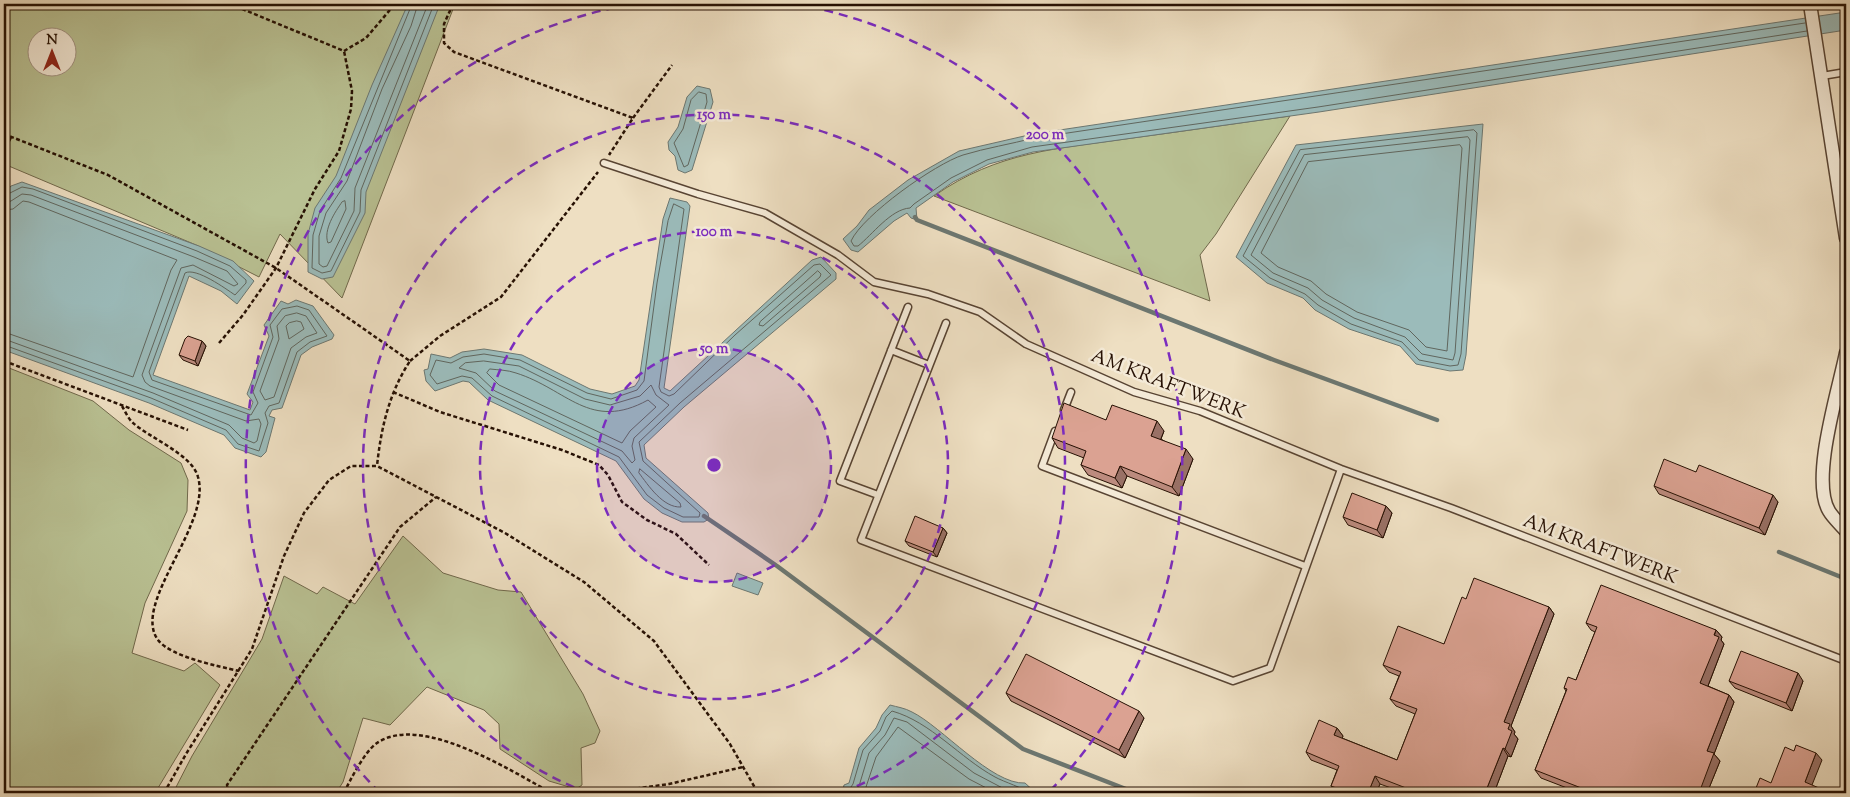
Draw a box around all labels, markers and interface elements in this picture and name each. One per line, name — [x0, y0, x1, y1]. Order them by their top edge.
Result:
north arrow — [28, 28, 78, 78]
text: N — [46, 31, 58, 51]
text: 150 m — [697, 105, 731, 126]
text: 200 m — [1026, 125, 1065, 146]
text: 100 m — [696, 222, 733, 243]
text: 50 m — [699, 339, 729, 360]
street label: AM KRAFTWERK — [1087, 343, 1249, 427]
centre of rings — [705, 456, 723, 474]
street label: AM KRAFTWERK — [1519, 508, 1681, 592]

